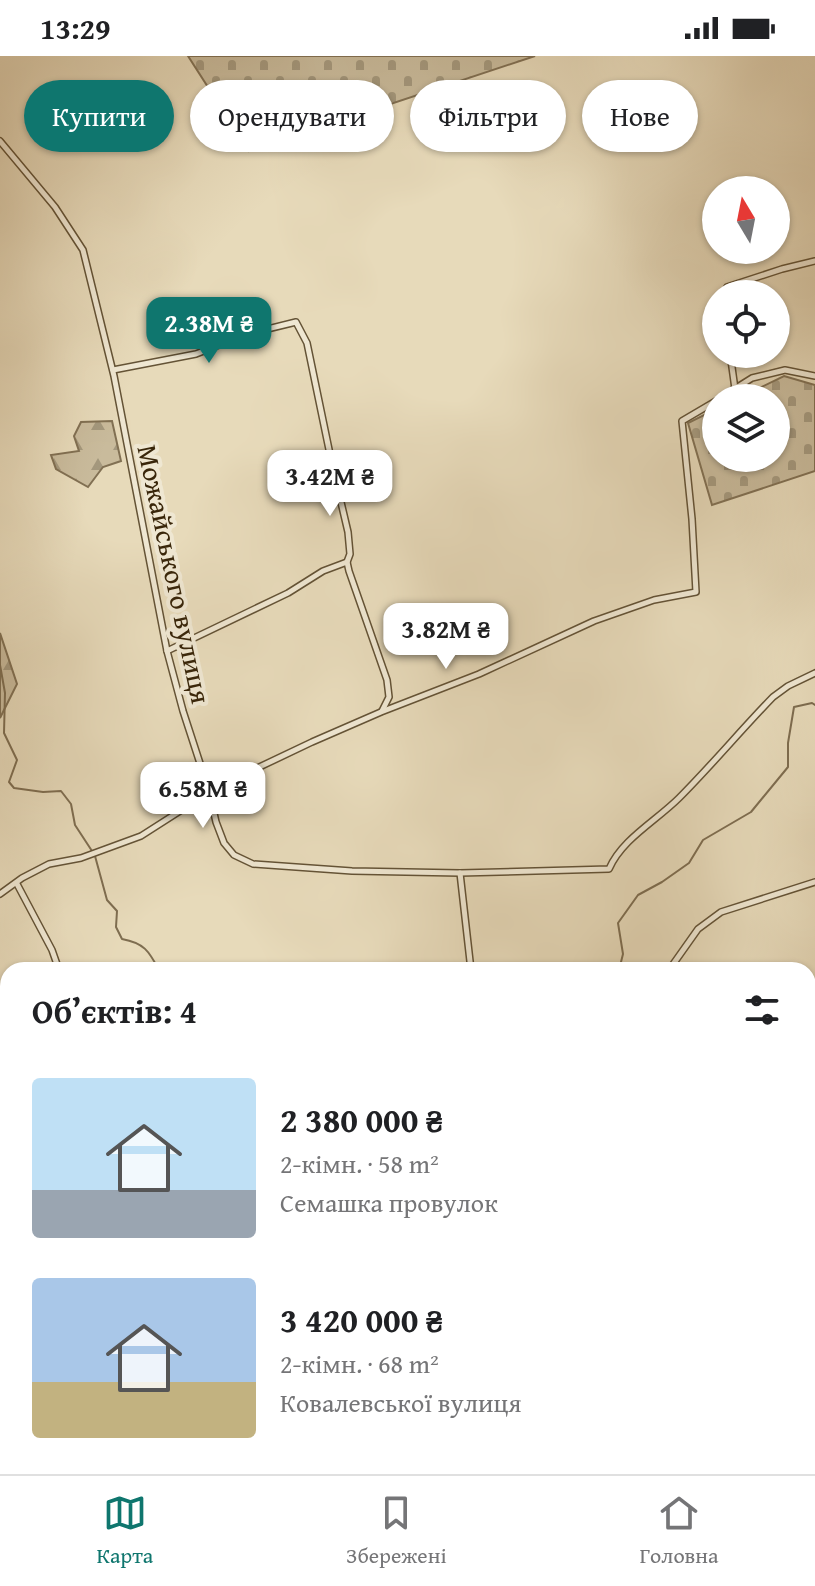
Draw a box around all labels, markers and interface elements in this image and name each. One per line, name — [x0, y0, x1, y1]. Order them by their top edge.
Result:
text: 13:29 — [40, 6, 111, 50]
chip: Купити — [24, 80, 174, 152]
chip: Орендувати — [190, 80, 394, 152]
chip: Фільтри — [410, 80, 566, 152]
chip: Нове — [582, 80, 698, 152]
north arrow — [702, 176, 790, 264]
map controls — [702, 176, 790, 472]
button: locate — [702, 280, 790, 368]
pin: 2.38M ₴ — [135, 297, 283, 365]
text: 2.38M ₴ — [164, 303, 254, 342]
button: layers — [702, 384, 790, 472]
street label: Можайського вулиця — [128, 441, 222, 707]
pin: 3.42M ₴ — [256, 450, 404, 518]
text: 3.42M ₴ — [285, 456, 375, 495]
pin: 3.82M ₴ — [372, 603, 520, 671]
text: 3.82M ₴ — [401, 609, 491, 648]
pin: 6.58M ₴ — [129, 762, 277, 830]
text: 6.58M ₴ — [158, 768, 248, 807]
text: Об’єктів: 4 — [32, 986, 197, 1035]
icon: filters — [740, 988, 784, 1032]
text: 2 380 000 ₴ — [280, 1095, 443, 1144]
icon: home — [96, 1110, 192, 1206]
text: 2-кімн. · 58 m² — [280, 1144, 439, 1183]
text: Семашка провулок — [280, 1183, 498, 1222]
text: 3 420 000 ₴ — [280, 1295, 443, 1344]
icon: home — [96, 1310, 192, 1406]
text: 2-кімн. · 68 m² — [280, 1344, 439, 1383]
text: Ковалевської вулиця — [280, 1383, 521, 1422]
tab: Карта — [96, 1491, 153, 1571]
tab: Збережені — [346, 1491, 447, 1571]
tab: Головна — [639, 1491, 719, 1571]

